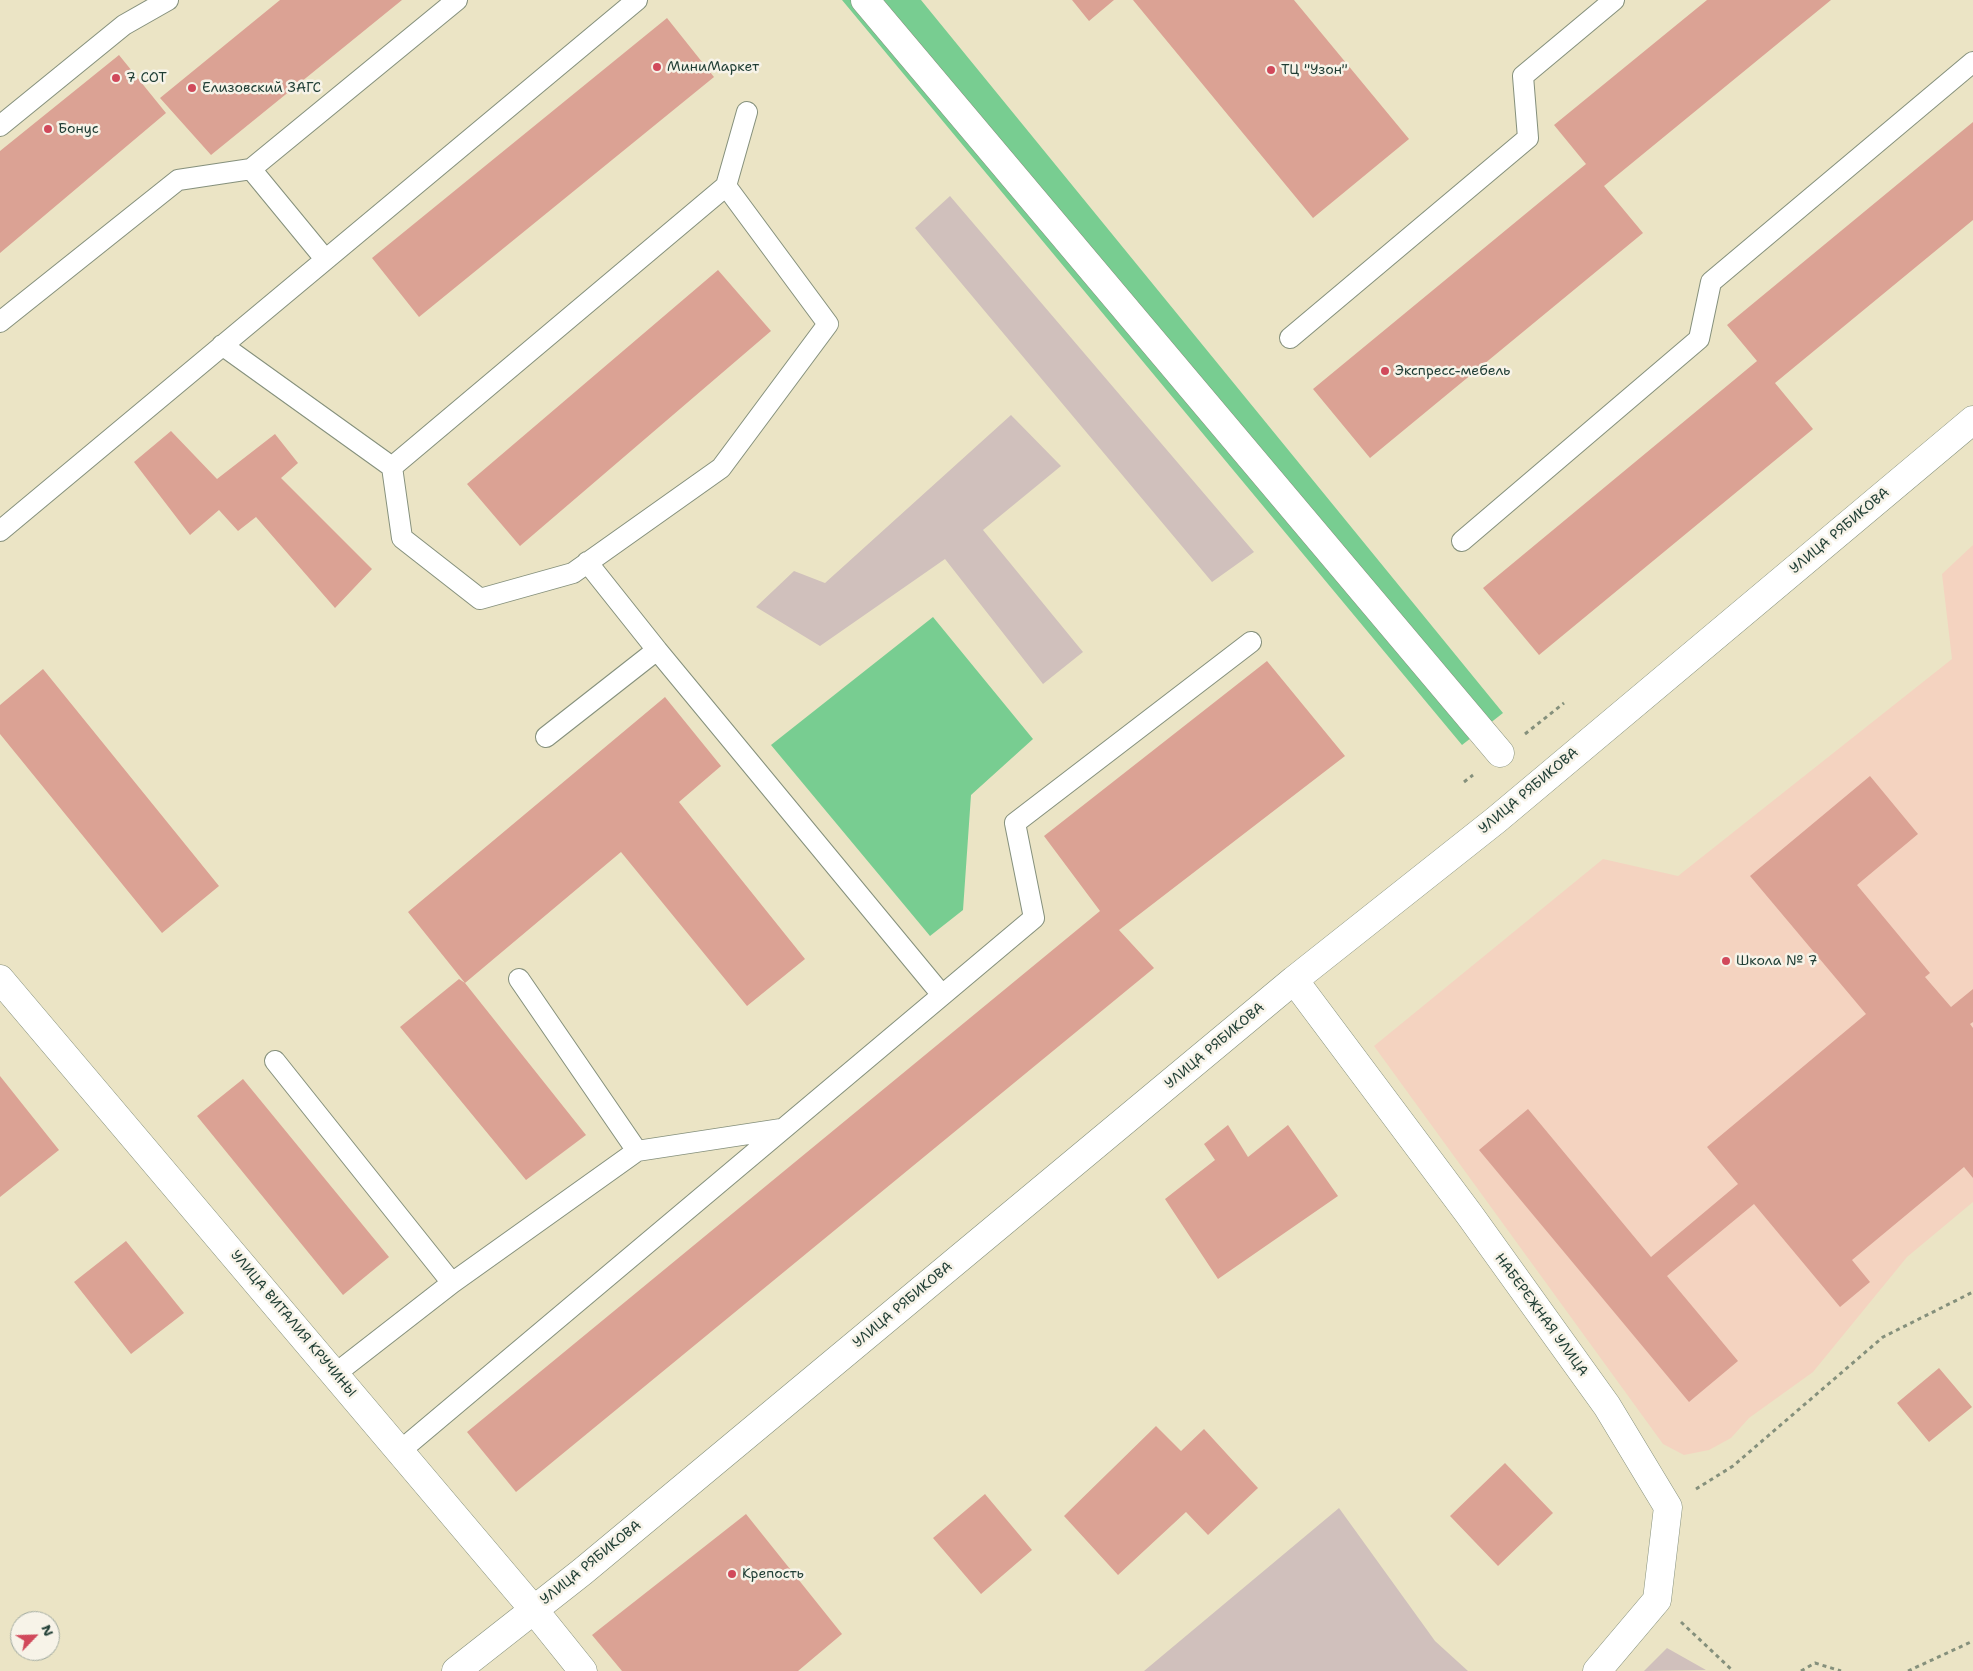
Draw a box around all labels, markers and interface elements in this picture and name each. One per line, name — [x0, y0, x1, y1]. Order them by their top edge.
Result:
place label: МиниМаркет — [667, 59, 759, 75]
marker: МиниМаркет — [651, 61, 663, 73]
place label: ТЦ "Узон" — [1281, 62, 1348, 78]
marker: ТЦ "Узон" — [1265, 64, 1277, 76]
place label: 7 СОТ — [126, 70, 167, 86]
marker: 7 СОТ — [110, 72, 122, 84]
place label: Елизовский ЗАГС — [202, 80, 321, 96]
marker: Елизовский ЗАГС — [186, 82, 198, 94]
place label: Бонус — [58, 121, 99, 137]
marker: Бонус — [42, 123, 54, 135]
place label: Экспресс-мебель — [1395, 363, 1510, 379]
marker: Экспресс-мебель — [1379, 365, 1391, 377]
street label: УЛИЦА РЯБИКОВА — [1787, 484, 1893, 578]
street label: УЛИЦА РЯБИКОВА — [1476, 744, 1582, 838]
place label: Школа № 7 — [1736, 953, 1818, 969]
marker: Школа № 7 — [1720, 955, 1732, 967]
street label: УЛИЦА РЯБИКОВА — [1162, 999, 1268, 1093]
street label: УЛИЦА ВИТАЛИЯ КРУЧИНЫ — [227, 1247, 359, 1401]
street label: НАБЕРЕЖНАЯ УЛИЦА — [1491, 1250, 1591, 1380]
street label: УЛИЦА РЯБИКОВА — [850, 1258, 956, 1352]
street label: УЛИЦА РЯБИКОВА — [537, 1517, 645, 1609]
place label: Крепость — [742, 1566, 804, 1582]
marker: Крепость — [726, 1568, 738, 1580]
north arrow — [10, 1611, 60, 1661]
text: N — [37, 1622, 58, 1639]

